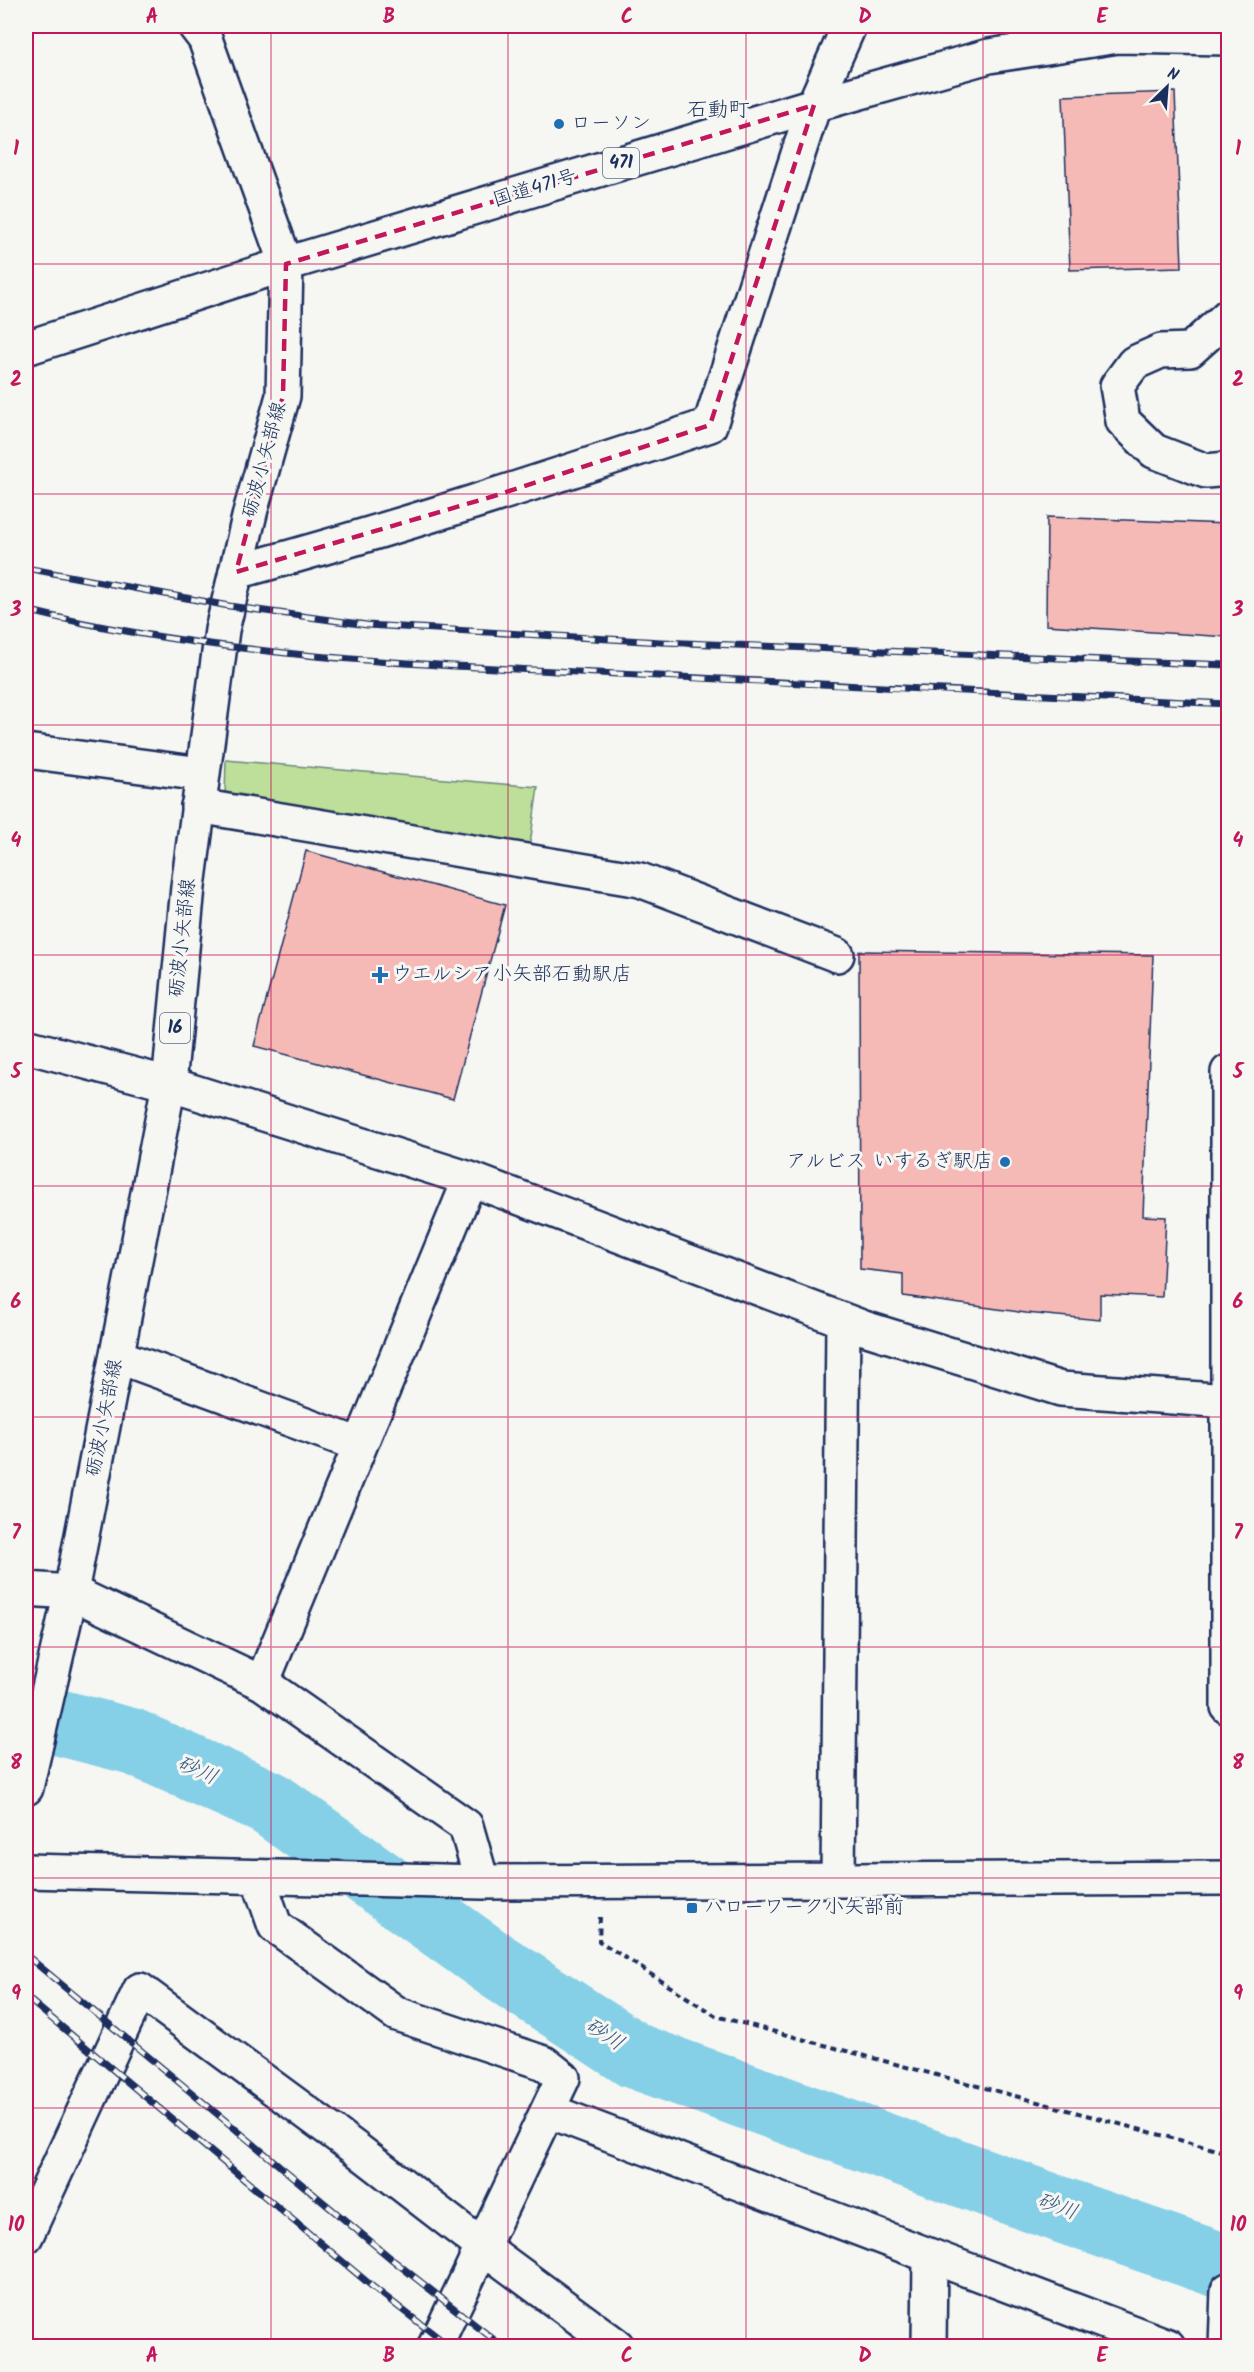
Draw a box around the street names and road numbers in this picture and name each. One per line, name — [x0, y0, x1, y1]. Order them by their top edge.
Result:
road number: 471 — [603, 148, 639, 178]
street label: 国道471号 — [489, 161, 581, 217]
street label: 砺波小矢部線 — [234, 398, 296, 522]
street label: 砺波小矢部線 — [161, 877, 205, 999]
road number: 16 — [160, 1013, 190, 1043]
street label: 砺波小矢部線 — [78, 1356, 132, 1480]

